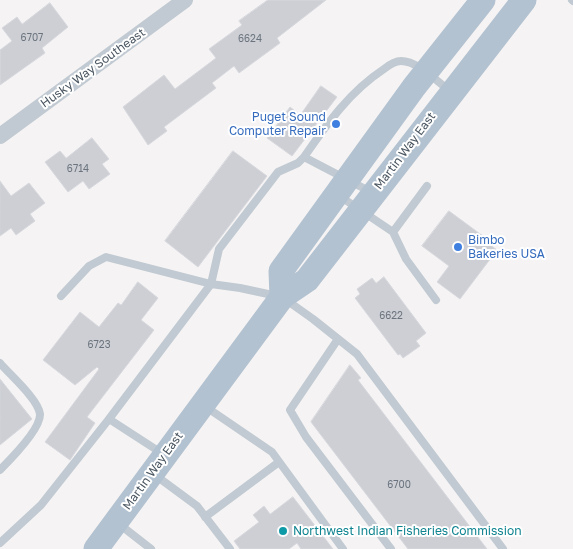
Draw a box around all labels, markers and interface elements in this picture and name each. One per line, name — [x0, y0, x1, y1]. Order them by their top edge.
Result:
street label: Husky Way Southeast — [38, 25, 148, 111]
house number: 6707 — [21, 32, 43, 44]
house number: 6624 — [238, 33, 262, 45]
place label: Puget Sound Computer Repair — [229, 110, 326, 138]
street label: Martin Way East — [371, 110, 439, 192]
marker: Puget Sound Computer Repair — [330, 118, 342, 130]
house number: 6714 — [67, 163, 89, 175]
place label: Bimbo Bakeries USA — [468, 233, 545, 261]
marker: Bimbo Bakeries USA — [452, 241, 464, 253]
house number: 6622 — [379, 310, 403, 322]
house number: 6723 — [88, 339, 110, 351]
street label: Martin Way East — [120, 429, 186, 513]
house number: 6700 — [387, 479, 411, 491]
place label: Northwest Indian Fisheries Commission — [293, 524, 522, 538]
marker: Northwest Indian Fisheries Commission — [277, 525, 289, 537]

